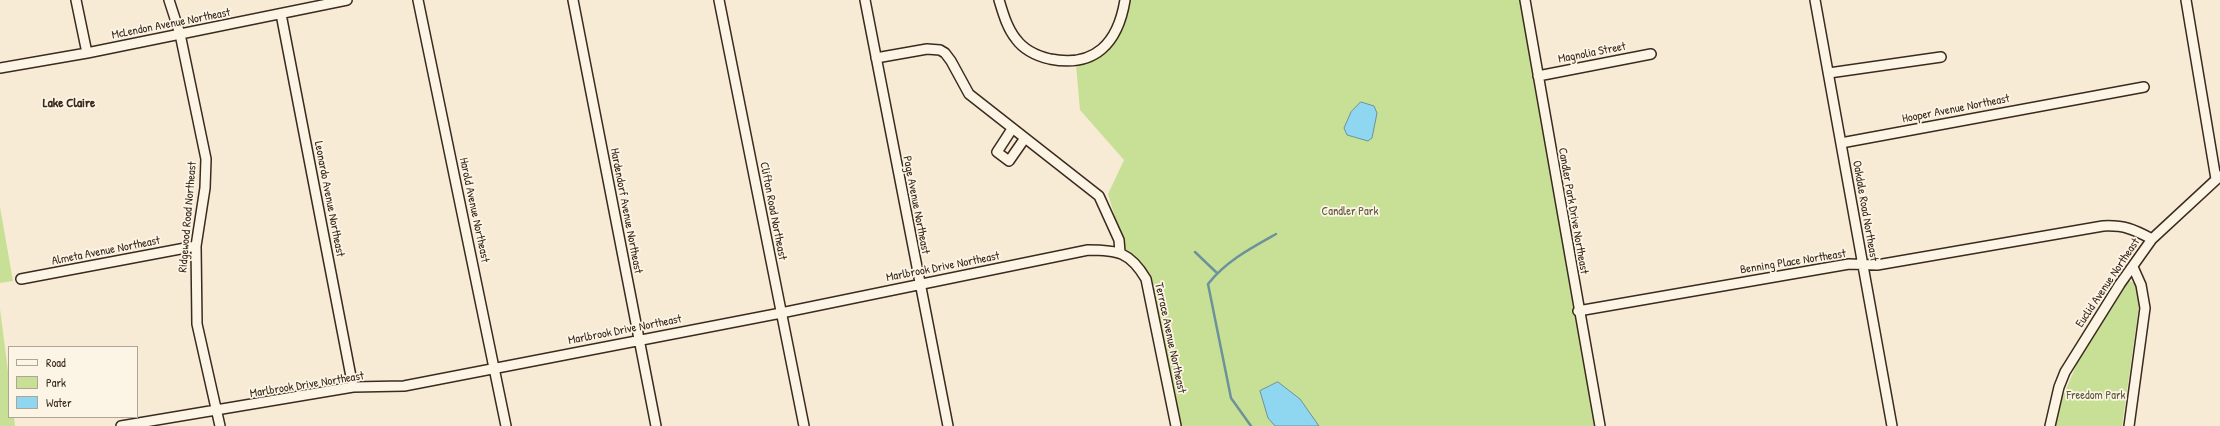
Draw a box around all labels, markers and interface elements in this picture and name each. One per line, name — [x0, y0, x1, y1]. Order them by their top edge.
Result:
street label: McLendon Avenue Northeast — [110, 5, 232, 43]
street label: Magnolia Street — [1557, 39, 1627, 67]
street label: Hooper Avenue Northeast — [1901, 92, 2011, 126]
district label: Lake Claire — [43, 96, 95, 112]
street label: Leonardo Avenue Northeast — [311, 140, 347, 258]
street label: Hardendorf Avenue Northeast — [607, 147, 645, 275]
street label: Candler Park Drive Northeast — [1555, 147, 1591, 275]
street label: Page Avenue Northeast — [899, 155, 933, 255]
street label: Harold Avenue Northeast — [456, 156, 492, 264]
street label: Oakdale Road Northeast — [1849, 159, 1881, 263]
street label: Ridgewood Road Northeast — [176, 161, 200, 273]
street label: Clifton Road Northeast — [756, 161, 790, 261]
park label: Candler Park — [1322, 205, 1378, 219]
street label: Almeta Avenue Northeast — [51, 233, 161, 269]
street label: Euclid Avenue Northeast — [2073, 236, 2143, 330]
street label: Benning Place Northeast — [1739, 247, 1847, 277]
street label: Marlbrook Drive Northeast — [885, 249, 1001, 285]
street label: Terrace Avenue Northeast — [1151, 281, 1189, 395]
street label: Marlbrook Drive Northeast — [567, 312, 683, 348]
legend — [8, 346, 138, 418]
text: Road — [46, 354, 66, 371]
street label: Marlbrook Drive Northeast — [249, 369, 365, 401]
text: Park — [46, 374, 66, 391]
park label: Freedom Park — [2066, 389, 2126, 403]
text: Water — [46, 394, 72, 411]

